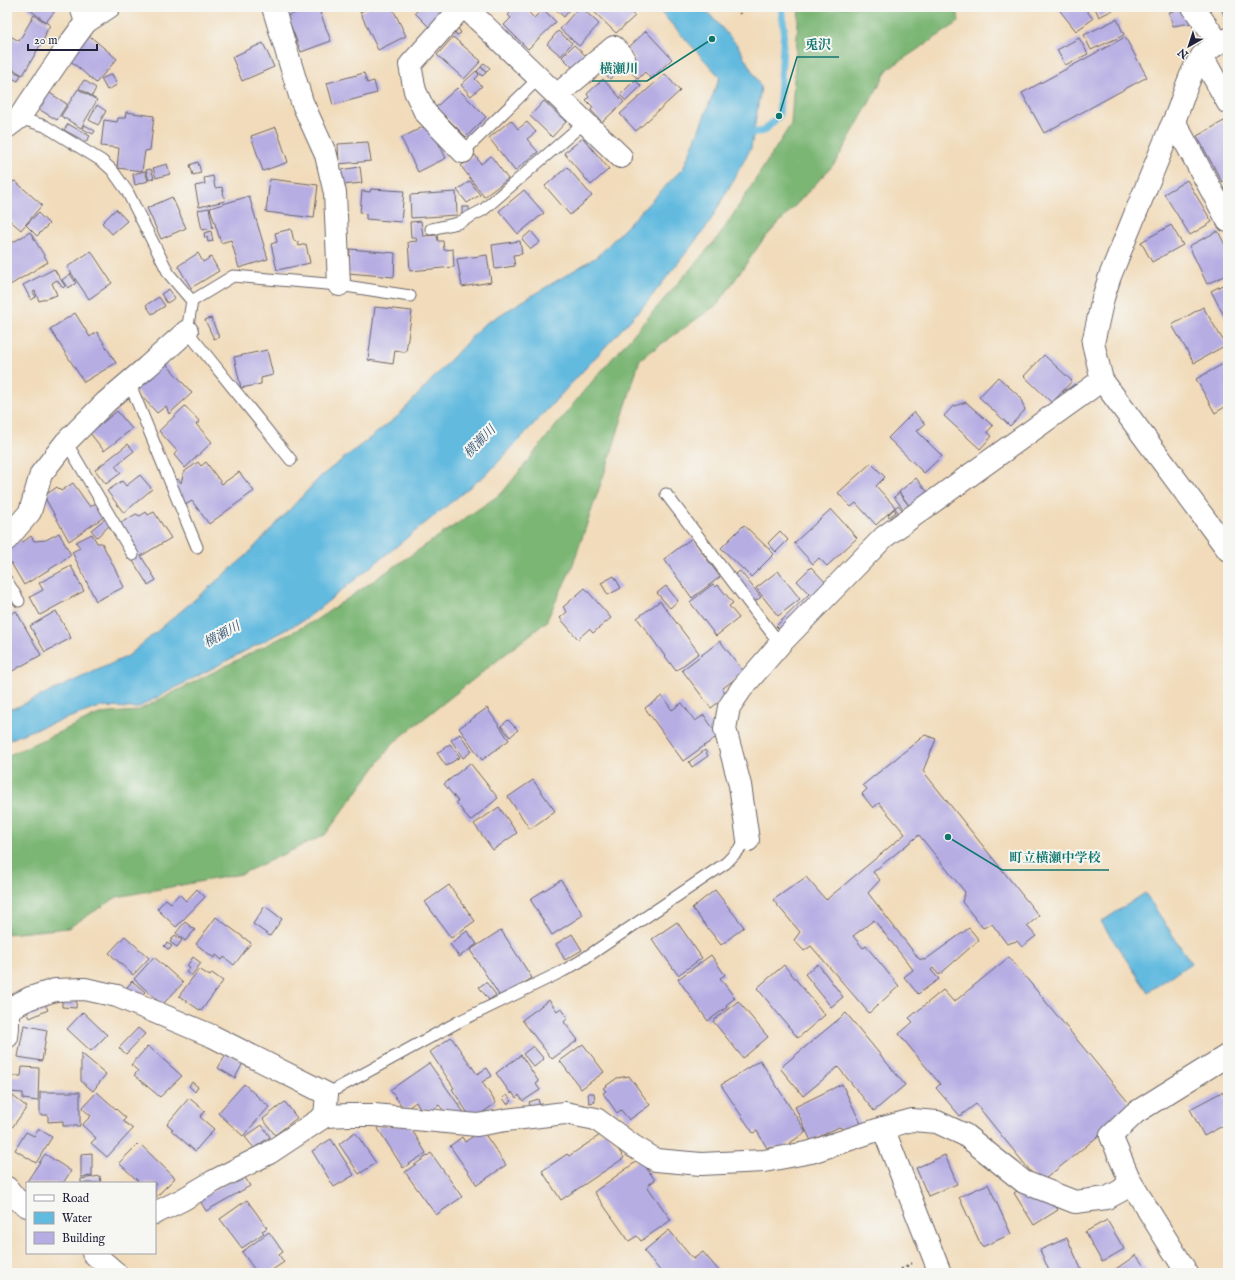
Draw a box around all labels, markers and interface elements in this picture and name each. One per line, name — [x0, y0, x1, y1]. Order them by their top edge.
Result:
scale bar — [28, 26, 97, 52]
north arrow — [1169, 26, 1209, 66]
callout: 兎沢 — [797, 32, 839, 57]
text: 20 m — [34, 33, 57, 48]
text: 兎沢 — [805, 37, 831, 54]
text: N — [1175, 44, 1192, 62]
callout: 横瀬川 — [592, 56, 647, 81]
text: 横瀬川 — [599, 61, 639, 78]
water label: 横瀬川 — [460, 421, 501, 462]
water label: 横瀬川 — [201, 617, 245, 652]
callout: 町立横瀬中学校 — [1002, 845, 1109, 870]
text: 町立横瀬中学校 — [1009, 850, 1101, 867]
legend — [26, 1182, 156, 1254]
text: Road — [62, 1191, 90, 1206]
text: Water — [62, 1211, 93, 1226]
text: Building — [62, 1231, 106, 1246]

